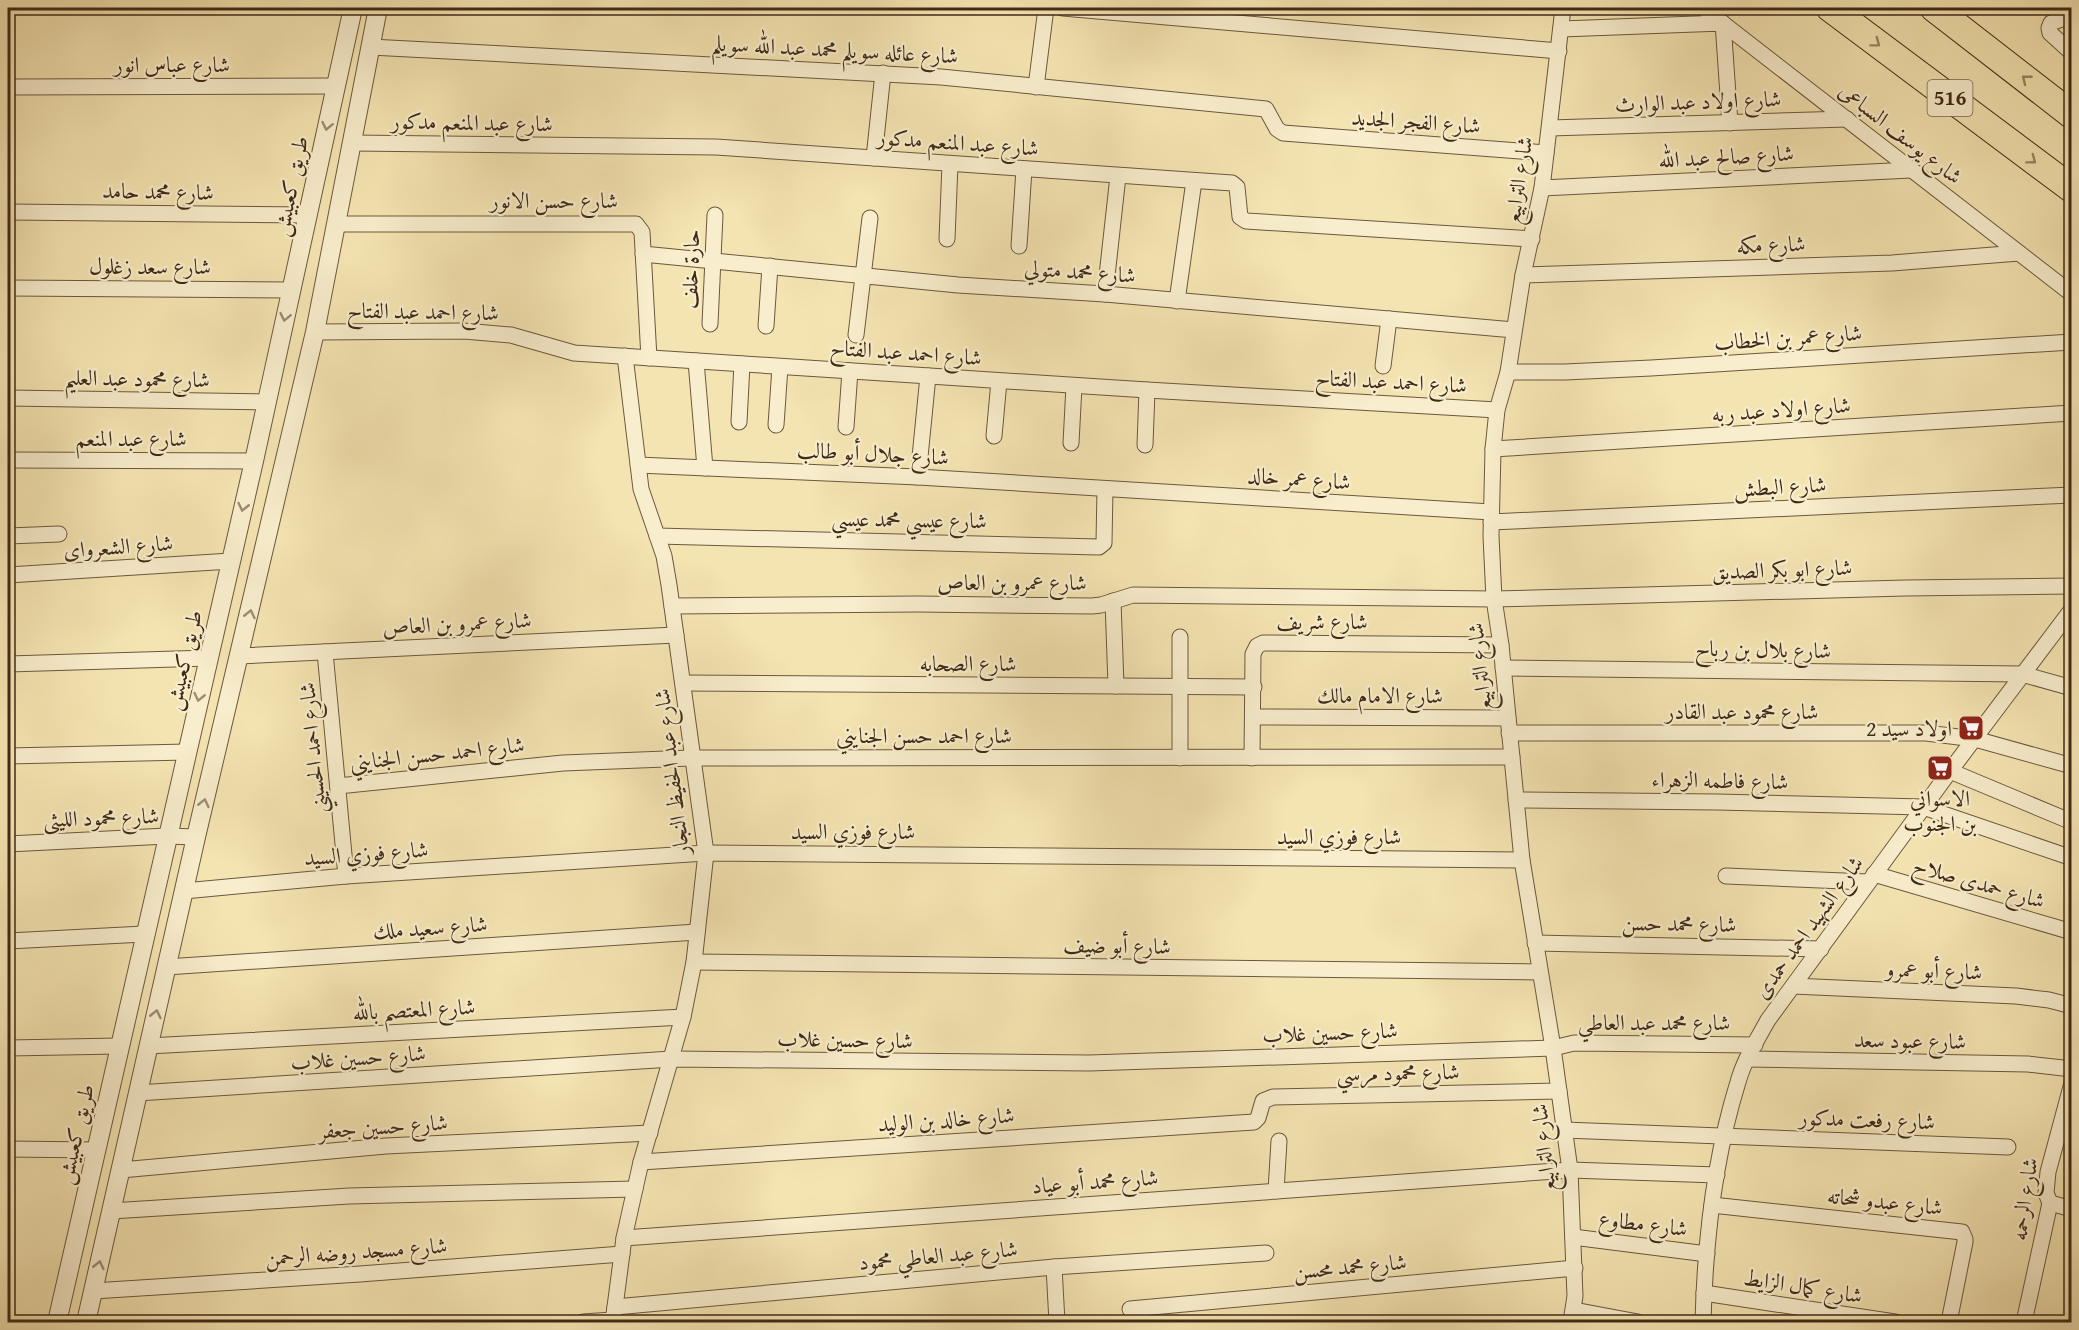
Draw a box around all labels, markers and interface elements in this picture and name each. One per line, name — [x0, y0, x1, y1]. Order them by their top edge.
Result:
street label: شارع عائله سويلم محمد عبد الله سويلم — [711, 26, 959, 78]
one-way arrow — [1870, 35, 1881, 46]
street label: شارع عباس انور — [112, 48, 230, 83]
street label: شارع يوسف السباعى — [1830, 74, 1970, 194]
one-way arrow — [2021, 76, 2032, 87]
road number: 516 — [1928, 80, 1972, 116]
street label: شارع اولاد عبد الوارث — [1614, 82, 1782, 123]
street label: شارع الفجر الجديد — [1350, 101, 1482, 144]
street label: شارع عبد المنعم مدكور — [389, 105, 553, 144]
street label: شارع عبد المنعم مدكور — [874, 120, 1040, 169]
one-way arrow — [321, 121, 334, 131]
street label: طريق كعبيش — [264, 133, 316, 239]
street label: شارع الترابيع — [1495, 134, 1545, 227]
street label: شارع صالح عبد الله — [1657, 135, 1795, 180]
one-way arrow — [2026, 152, 2037, 163]
street label: شارع محمد حامد — [102, 174, 214, 211]
street label: شارع حسن الانور — [488, 184, 618, 219]
street label: شارع مكه — [1736, 227, 1806, 264]
street label: حارة خلف — [673, 229, 707, 309]
street label: شارع سعد زغلول — [89, 250, 211, 285]
street label: شارع محمد متولي — [1023, 251, 1137, 294]
street label: شارع احمد عبد الفتاح — [347, 294, 499, 332]
one-way arrow — [280, 312, 293, 322]
street label: شارع عمر بن الخطاب — [1713, 316, 1863, 361]
street label: شارع احمد عبد الفتاح — [829, 331, 983, 377]
street label: شارع محمود عبد العليم — [64, 361, 210, 401]
street label: شارع احمد عبد الفتاح — [1314, 361, 1468, 405]
street label: شارع اولاد عبد ربه — [1710, 388, 1852, 433]
street label: شارع عبد المنعم — [75, 422, 187, 459]
street label: شارع جلال أبو طالب — [796, 433, 950, 476]
street label: شارع عمر خالد — [1246, 458, 1352, 501]
street label: شارع البطش — [1733, 468, 1827, 507]
one-way arrow — [238, 502, 251, 512]
street label: شارع عيسي محمد عيسي — [831, 502, 987, 541]
street label: شارع الشعرواى — [62, 526, 174, 569]
street label: شارع ابو بكر الصديق — [1711, 551, 1853, 590]
street label: شارع عمرو بن العاص — [937, 566, 1087, 601]
street label: شارع عمرو بن العاص — [382, 603, 533, 646]
street label: شارع شريف — [1276, 605, 1368, 640]
street label: طريق كعبيش — [156, 607, 210, 713]
one-way arrow — [242, 609, 255, 619]
street label: شارع الترابيع — [1458, 621, 1504, 713]
street label: شارع بلال بن رباح — [1695, 632, 1831, 670]
street label: شارع الصحابه — [920, 647, 1016, 682]
street label: شارع الامام مالك — [1317, 679, 1443, 715]
street label: شارع احمد الحسيني — [290, 681, 339, 815]
street label: شارع عبد الحفيظ النجار — [645, 687, 700, 859]
one-way arrow — [194, 692, 207, 702]
street label: شارع محمود عبد القادر — [1663, 695, 1819, 730]
place label: اولاد سيد 2 — [1866, 712, 1952, 744]
supermarket icon: اولاد سيد 2 — [1956, 713, 1986, 743]
street label: شارع احمد حسن الجنايني — [836, 719, 1012, 755]
street label: شارع احمد حسن الجنايني — [348, 728, 527, 782]
supermarket icon: الاسواني بن الجنوب — [1925, 753, 1955, 783]
street label: شارع فاطمه الزهراء — [1651, 763, 1789, 800]
place label: الاسواني بن الجنوب — [1903, 782, 1977, 839]
one-way arrow — [197, 798, 210, 808]
street label: شارع محمود الليثى — [43, 799, 160, 838]
street label: شارع فوزي السيد — [791, 815, 915, 850]
street label: شارع فوزي السيد — [1277, 820, 1401, 855]
street label: شارع فوزي السيد — [303, 833, 429, 876]
street label: شارع حمدى صلاح — [1908, 848, 2049, 920]
street label: شارع الشهيد احمد حمدى — [1745, 849, 1873, 1007]
street label: شارع محمد حسن — [1621, 906, 1737, 943]
street label: شارع سعيد ملك — [372, 907, 489, 950]
street label: شارع أبو ضيف — [1063, 928, 1171, 965]
street label: شارع أبو عمرو — [1883, 952, 1983, 991]
street label: شارع المعتصم بالله — [352, 989, 477, 1034]
street label: شارع محمد عبد العاطي — [1578, 1006, 1730, 1043]
one-way arrow — [148, 1009, 161, 1019]
street label: شارع حسين غلاب — [1262, 1014, 1398, 1053]
street label: شارع حسين غلاب — [777, 1022, 913, 1059]
street label: شارع عبود سعد — [1854, 1023, 1966, 1060]
street label: شارع حسين غلاب — [289, 1036, 427, 1081]
street label: شارع محمود مرسي — [1336, 1055, 1460, 1094]
street label: طريق كعبيش — [48, 1081, 102, 1187]
street label: شارع خالد بن الوليد — [876, 1098, 1016, 1143]
street label: شارع رفعت مدكور — [1796, 1101, 1936, 1140]
street label: شارع الترابيع — [1522, 1102, 1568, 1194]
street label: شارع حسين جعفر — [315, 1106, 449, 1150]
street label: شارع الرحمه — [2002, 1155, 2049, 1243]
street label: شارع محمد أبو عياد — [1031, 1161, 1160, 1204]
street label: شارع عبدو شحاته — [1825, 1179, 1944, 1226]
street label: شارع مطاوع — [1596, 1202, 1689, 1247]
street label: شارع مسجد روضه الرحمن — [264, 1229, 448, 1276]
street label: شارع عبد العاطي محمود — [857, 1232, 1019, 1283]
street label: شارع محمد محسن — [1292, 1245, 1408, 1290]
one-way arrow — [92, 1261, 105, 1271]
street label: شارع كمال الزايط — [1741, 1261, 1865, 1314]

